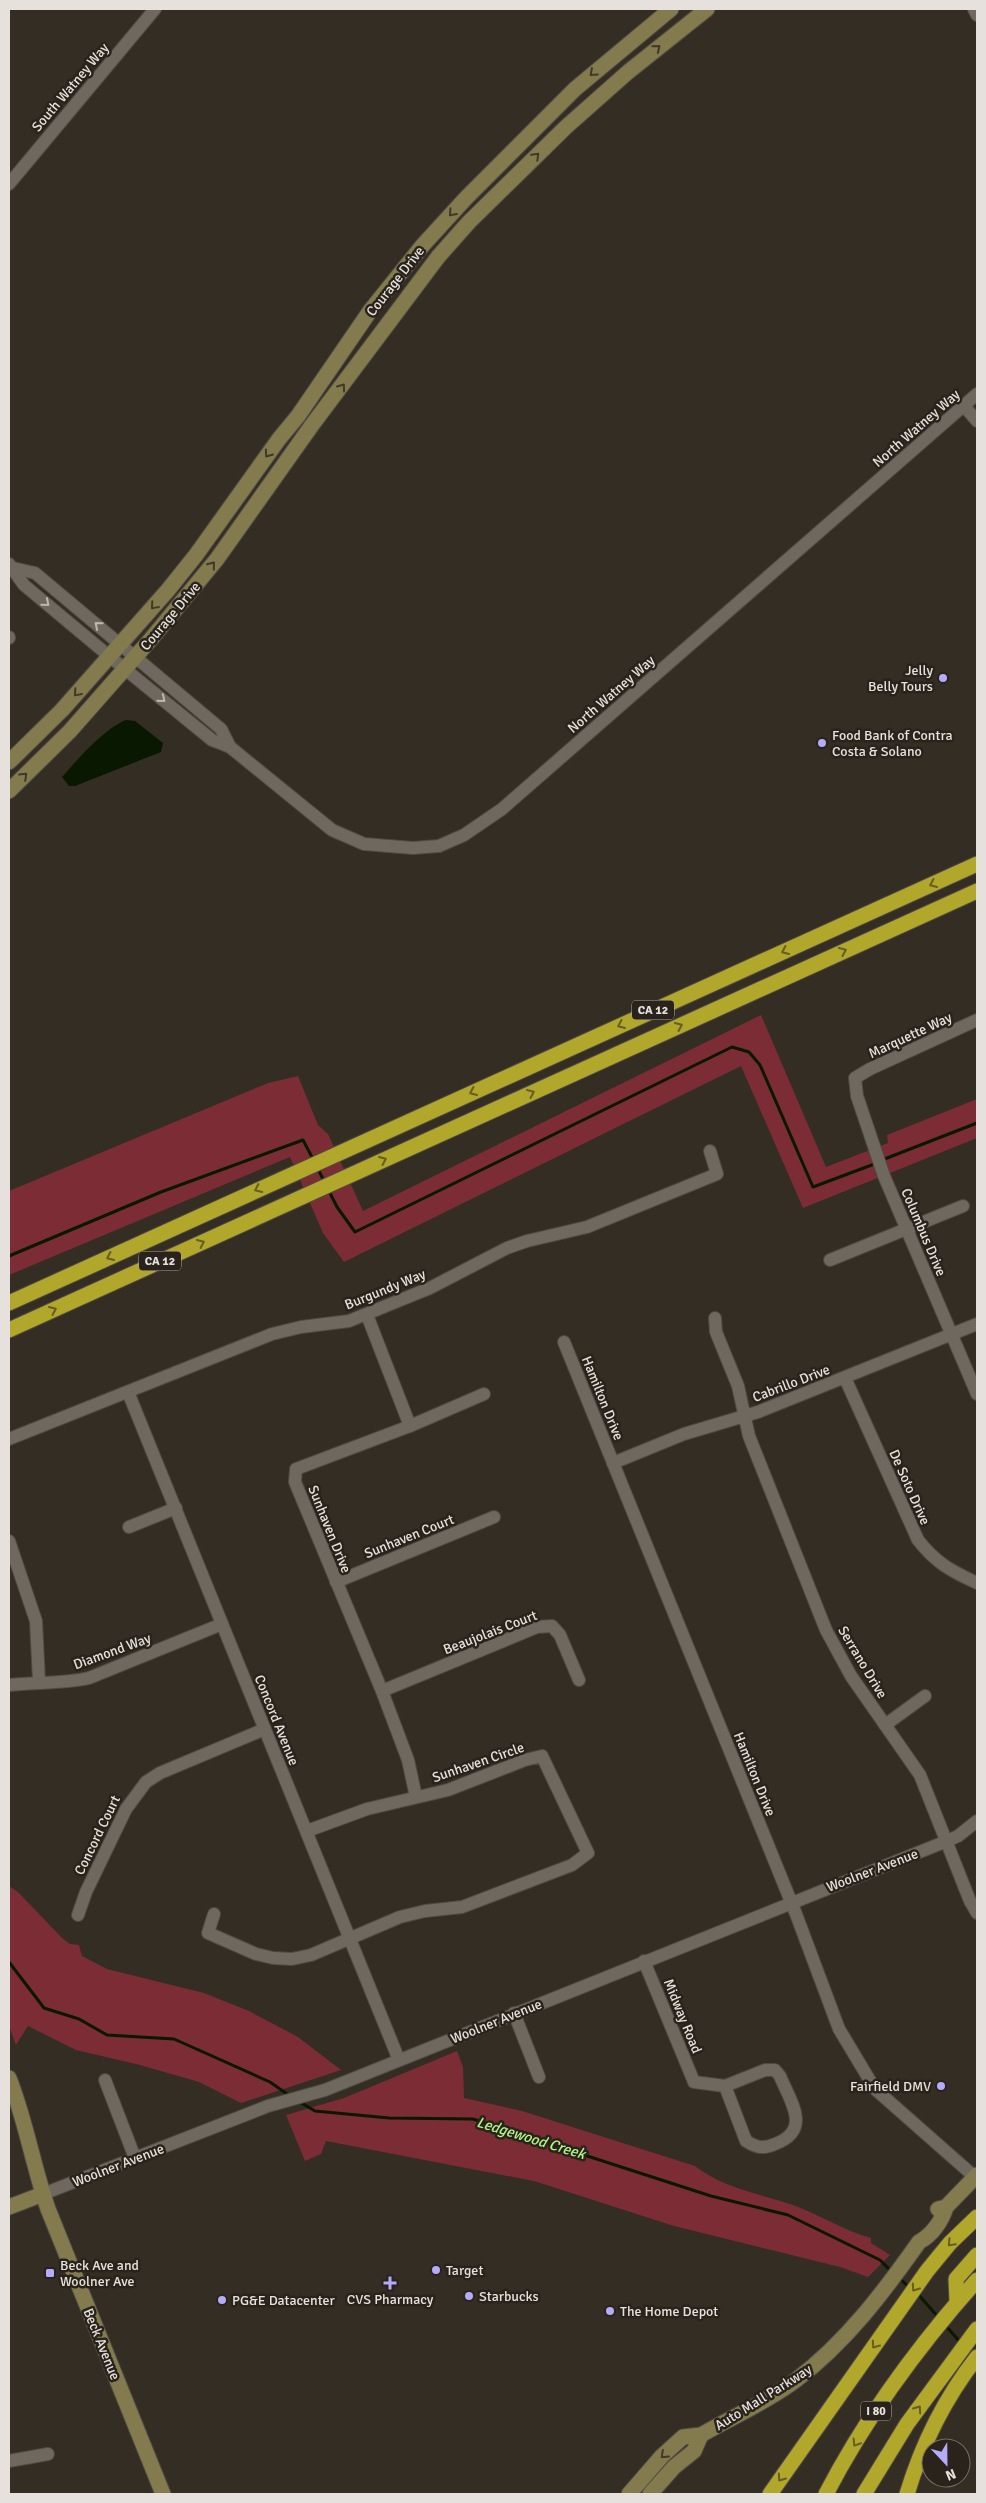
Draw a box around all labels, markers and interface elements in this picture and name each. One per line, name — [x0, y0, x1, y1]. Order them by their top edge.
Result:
street label: South Watney Way — [28, 39, 113, 135]
one-way arrow — [651, 45, 660, 54]
one-way arrow — [589, 67, 598, 76]
one-way arrow — [530, 153, 539, 162]
one-way arrow — [449, 208, 458, 217]
street label: Courage Drive — [363, 243, 428, 320]
one-way arrow — [336, 383, 345, 392]
street label: North Watney Way — [869, 386, 964, 471]
one-way arrow — [265, 449, 274, 458]
one-way arrow — [206, 562, 214, 571]
street label: Courage Drive — [137, 579, 204, 654]
one-way arrow — [40, 598, 49, 607]
one-way arrow — [151, 600, 160, 609]
one-way arrow — [95, 623, 104, 631]
street label: North Watney Way — [564, 652, 659, 737]
place label: Jelly Belly Tours — [868, 662, 933, 695]
marker: Jelly Belly Tours — [937, 672, 949, 684]
one-way arrow — [74, 687, 83, 696]
one-way arrow — [156, 694, 165, 703]
place label: Food Bank of Contra Costa & Solano — [832, 727, 953, 760]
marker: Food Bank of Contra Costa & Solano — [816, 737, 828, 749]
one-way arrow — [18, 773, 27, 782]
one-way arrow — [929, 878, 938, 888]
one-way arrow — [781, 944, 790, 955]
one-way arrow — [838, 947, 847, 958]
road number: CA 12 — [632, 1000, 674, 1020]
street label: Marquette Way — [866, 1009, 955, 1062]
one-way arrow — [617, 1019, 626, 1029]
one-way arrow — [674, 1021, 683, 1032]
one-way arrow — [469, 1085, 478, 1096]
one-way arrow — [526, 1088, 535, 1099]
one-way arrow — [378, 1155, 387, 1166]
one-way arrow — [254, 1183, 263, 1193]
street label: Columbus Drive — [897, 1186, 950, 1279]
one-way arrow — [196, 1238, 205, 1249]
one-way arrow — [106, 1250, 115, 1261]
road number: CA 12 — [139, 1252, 181, 1270]
street label: Burgundy Way — [342, 1265, 429, 1313]
one-way arrow — [48, 1306, 57, 1316]
street label: Hamilton Drive — [578, 1354, 627, 1443]
street label: Cabrillo Drive — [750, 1361, 832, 1406]
street label: De Soto Drive — [885, 1447, 934, 1527]
street label: Sunhaven Drive — [304, 1483, 355, 1575]
street label: Sunhaven Court — [362, 1511, 457, 1562]
street label: Beaujolais Court — [441, 1607, 540, 1658]
street label: Serrano Drive — [834, 1623, 891, 1702]
street label: Diamond Way — [71, 1629, 154, 1673]
street label: Concord Avenue — [251, 1672, 302, 1768]
street label: Hamilton Drive — [730, 1730, 779, 1819]
street label: Sunhaven Circle — [430, 1739, 526, 1786]
street label: Concord Court — [71, 1793, 124, 1878]
street label: Woolner Avenue — [824, 1845, 920, 1896]
street label: Midway Road — [660, 1976, 705, 2056]
street label: Woolner Avenue — [448, 1995, 544, 2047]
place label: Fairfield DMV — [850, 2078, 931, 2095]
marker: Fairfield DMV — [935, 2080, 947, 2092]
water label: Ledgewood Creek — [475, 2113, 589, 2163]
street label: Woolner Avenue — [70, 2140, 166, 2191]
one-way arrow — [948, 2238, 957, 2247]
place label: Beck Ave and Woolner Ave — [60, 2257, 139, 2290]
place label: Target — [446, 2262, 483, 2279]
marker: Target — [430, 2264, 442, 2276]
marker: Beck Ave and Woolner Ave — [44, 2267, 56, 2279]
marker: CVS Pharmacy — [384, 2277, 396, 2289]
one-way arrow — [912, 2282, 921, 2292]
place label: Starbucks — [479, 2288, 539, 2305]
marker: Starbucks — [463, 2290, 475, 2302]
place label: CVS Pharmacy — [347, 2291, 434, 2308]
place label: PG&E Datacenter — [232, 2292, 335, 2309]
marker: PG&E Datacenter — [216, 2294, 228, 2306]
place label: The Home Depot — [620, 2303, 718, 2320]
marker: The Home Depot — [604, 2305, 616, 2317]
street label: Beck Avenue — [79, 2306, 124, 2383]
one-way arrow — [872, 2339, 881, 2349]
street label: Auto Mall Parkway — [712, 2361, 815, 2434]
road number: I 80 — [861, 2402, 891, 2420]
one-way arrow — [912, 2405, 921, 2415]
one-way arrow — [852, 2438, 862, 2447]
north arrow — [921, 2438, 971, 2488]
one-way arrow — [660, 2449, 669, 2458]
text: N — [943, 2465, 958, 2484]
one-way arrow — [778, 2472, 787, 2482]

